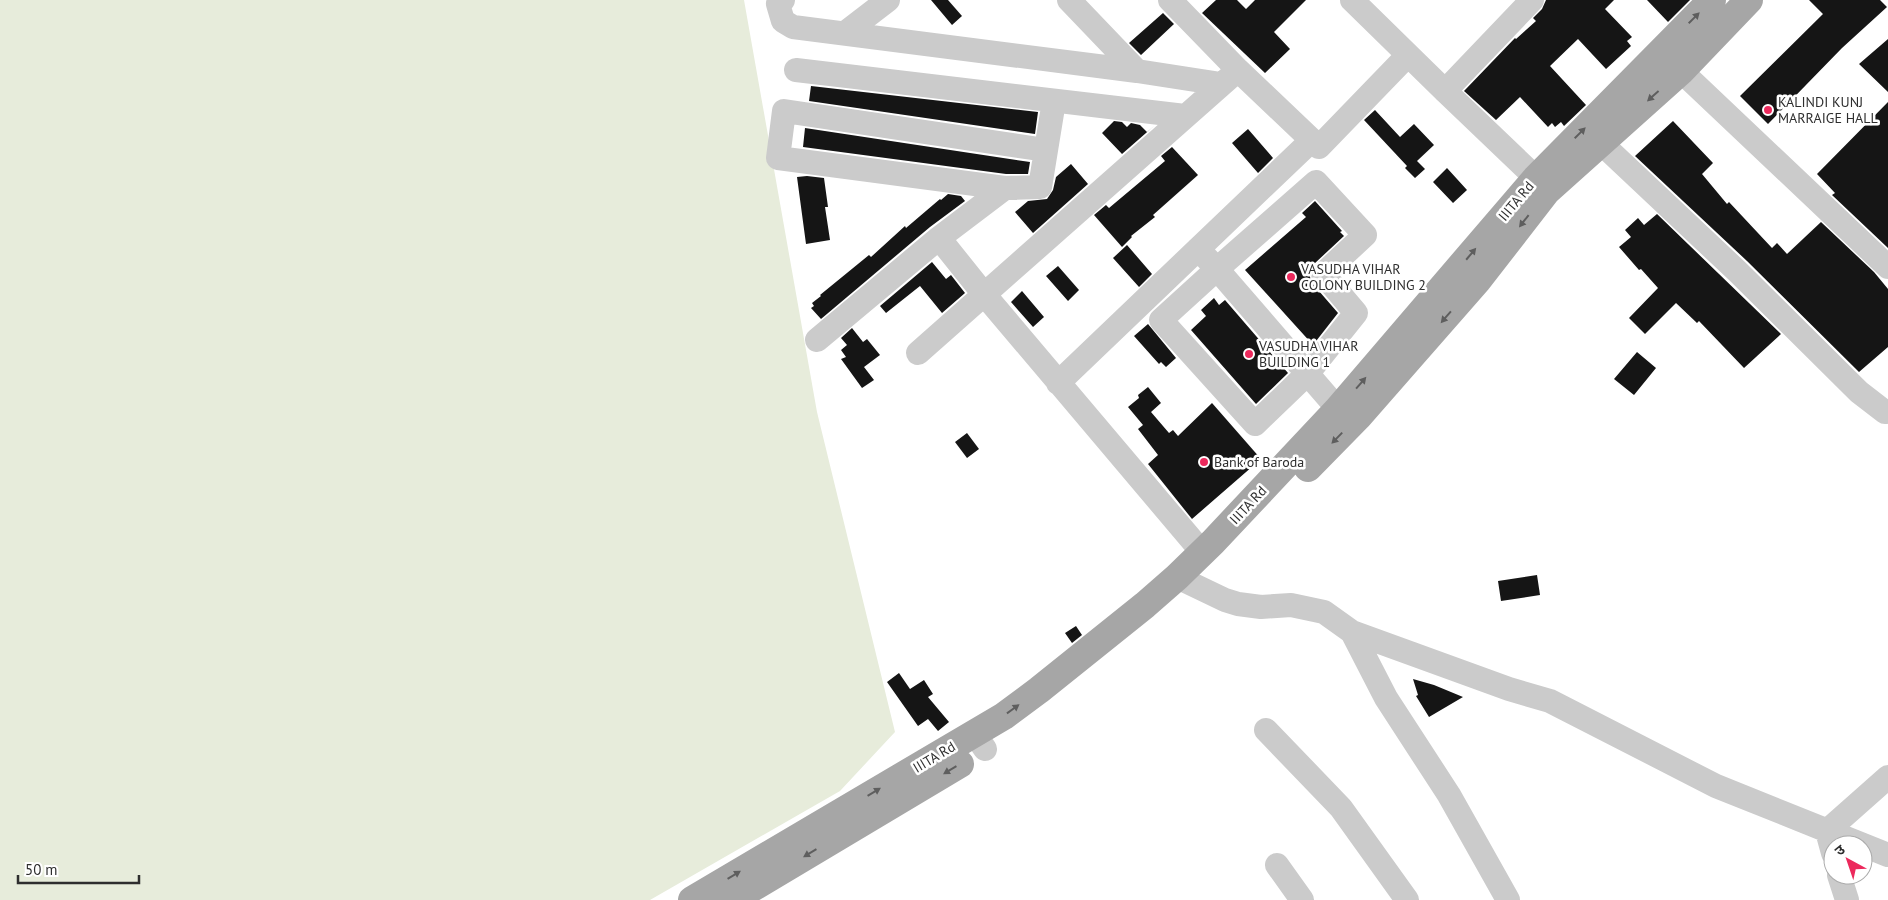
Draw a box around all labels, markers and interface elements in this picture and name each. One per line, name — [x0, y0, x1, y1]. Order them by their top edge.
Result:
one-way arrow — [1688, 12, 1700, 24]
one-way arrow — [1647, 90, 1659, 102]
place label: KALINDI KUNJ MARRAIGE HALL — [1778, 93, 1878, 127]
marker: KALINDI KUNJ MARRAIGE HALL — [1762, 104, 1774, 116]
one-way arrow — [1574, 128, 1586, 140]
street label: IIITA Rd — [1494, 177, 1538, 225]
one-way arrow — [1518, 214, 1529, 227]
one-way arrow — [1466, 248, 1477, 261]
place label: VASUDHA VIHAR COLONY BUILDING 2 — [1300, 260, 1426, 294]
marker: VASUDHA VIHAR COLONY BUILDING 2 — [1285, 271, 1297, 283]
one-way arrow — [1440, 310, 1451, 323]
place label: VASUDHA VIHAR BUILDING 1 — [1258, 337, 1359, 371]
marker: VASUDHA VIHAR BUILDING 1 — [1243, 348, 1255, 360]
one-way arrow — [1355, 378, 1367, 390]
one-way arrow — [1332, 432, 1344, 444]
place label: Bank of Baroda — [1214, 453, 1304, 471]
marker: Bank of Baroda — [1198, 456, 1210, 468]
street label: IIITA Rd — [1226, 482, 1270, 528]
one-way arrow — [1006, 704, 1020, 714]
street label: IIITA Rd — [910, 737, 958, 777]
one-way arrow — [943, 766, 956, 775]
one-way arrow — [868, 788, 881, 797]
north arrow — [1823, 835, 1873, 885]
text: उ — [1831, 840, 1849, 860]
one-way arrow — [804, 849, 817, 858]
scale bar — [18, 852, 139, 884]
text: 50 m — [25, 860, 58, 879]
one-way arrow — [728, 871, 741, 880]

